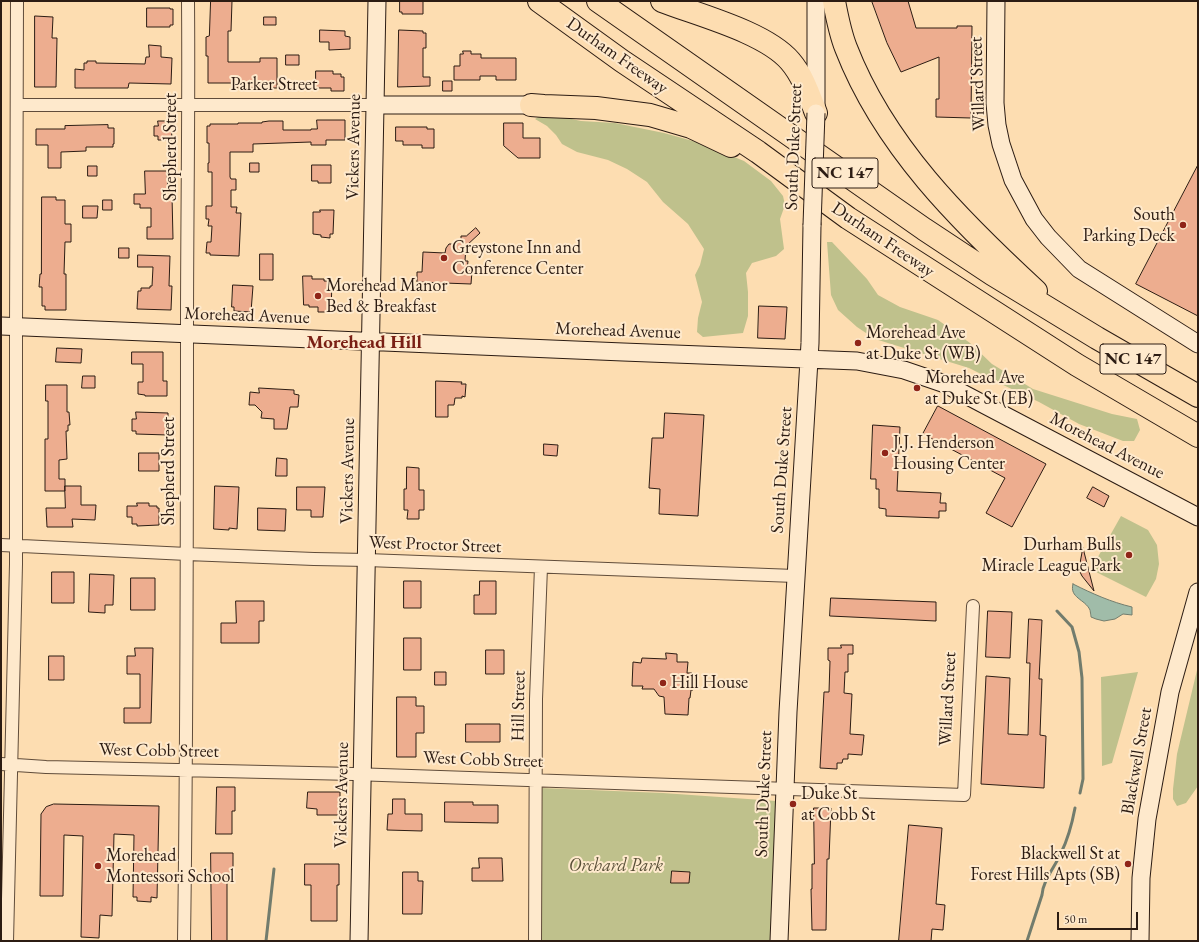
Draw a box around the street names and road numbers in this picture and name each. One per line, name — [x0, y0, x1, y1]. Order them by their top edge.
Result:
street label: Durham Freeway — [562, 13, 672, 99]
street label: Willard Street — [966, 36, 990, 132]
street label: Parker Street — [231, 74, 317, 96]
street label: South Duke Street — [781, 83, 807, 211]
street label: Shepherd Street — [160, 93, 182, 201]
street label: Vickers Avenue — [342, 94, 366, 200]
road number: NC 147 — [812, 158, 878, 188]
street label: Durham Freeway — [828, 198, 938, 282]
street label: Morehead Avenue — [184, 303, 310, 329]
street label: Morehead Avenue — [555, 318, 681, 344]
road number: NC 147 — [1100, 344, 1166, 374]
street label: South Duke Street — [767, 406, 797, 534]
street label: Morehead Avenue — [1046, 408, 1168, 484]
street label: Shepherd Street — [158, 417, 180, 525]
street label: Vickers Avenue — [336, 418, 360, 524]
street label: West Proctor Street — [368, 532, 502, 558]
street label: Willard Street — [935, 651, 961, 747]
street label: Hill Street — [508, 670, 530, 742]
street label: Blackwell Street — [1117, 706, 1157, 816]
street label: South Duke Street — [751, 730, 777, 858]
street label: West Cobb Street — [99, 739, 219, 763]
street label: Vickers Avenue — [330, 742, 354, 848]
street label: West Cobb Street — [423, 747, 543, 773]

